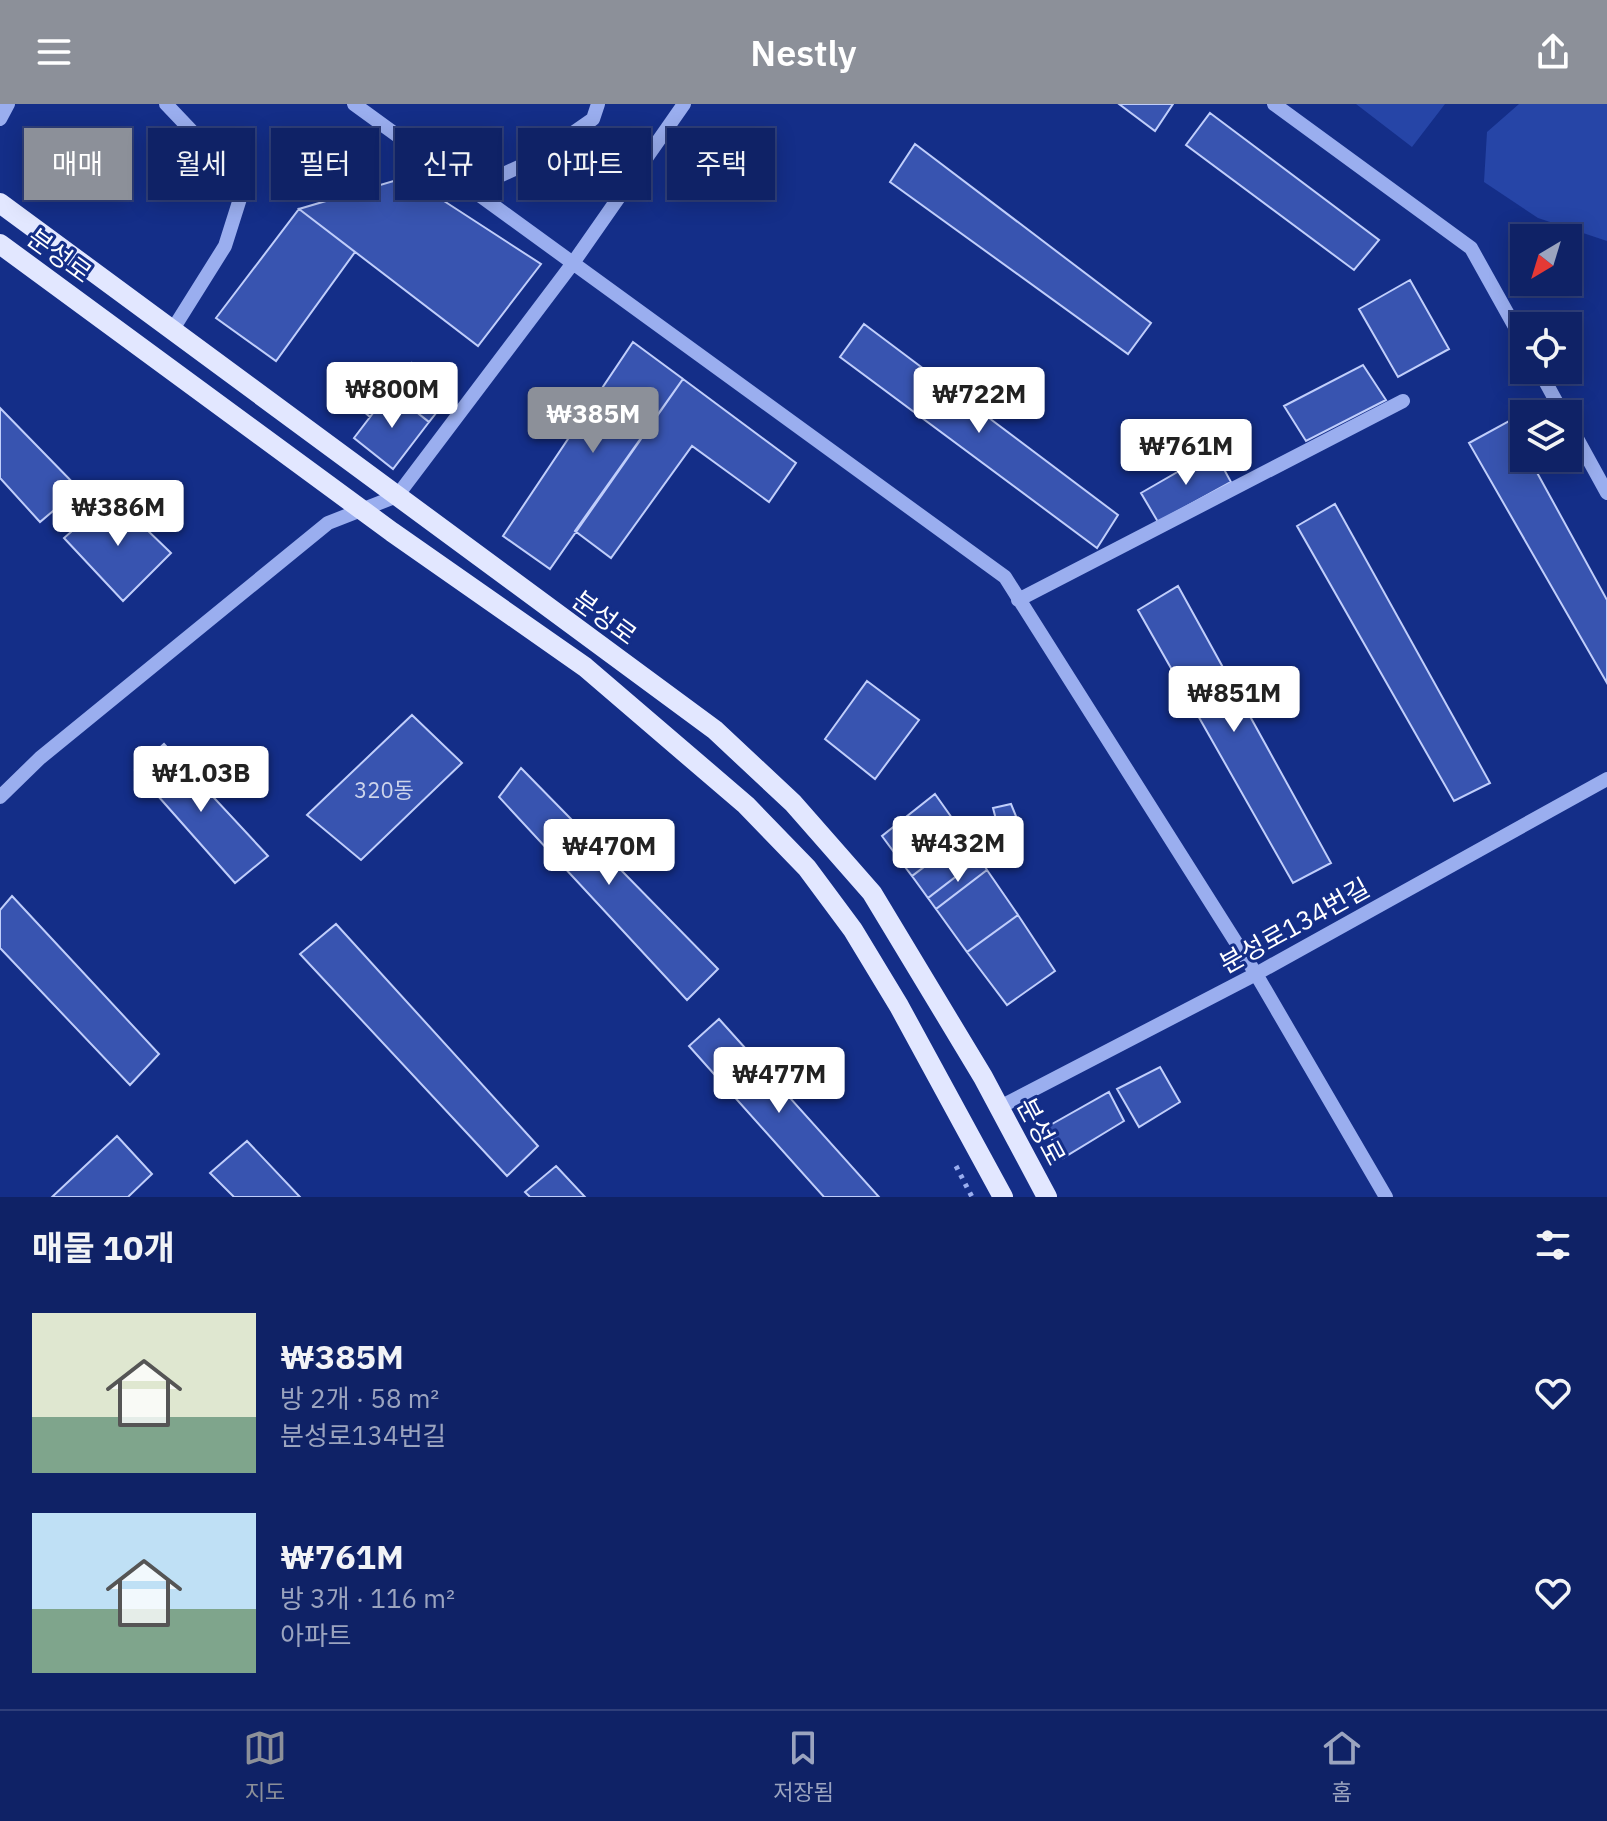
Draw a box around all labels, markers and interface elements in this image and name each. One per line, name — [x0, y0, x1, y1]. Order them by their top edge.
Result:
text: Nestly — [750, 29, 857, 76]
icon: menu — [32, 30, 76, 74]
icon: share — [1531, 30, 1575, 74]
chip: 매매 — [24, 128, 132, 200]
chip: 월세 — [148, 128, 255, 200]
chip: 필터 — [271, 128, 379, 200]
chip: 신규 — [395, 128, 502, 200]
chip: 아파트 — [518, 128, 651, 200]
chip: 주택 — [667, 128, 775, 200]
street label: 분성로 — [21, 220, 99, 290]
north arrow — [1510, 224, 1582, 296]
map controls — [1510, 224, 1582, 472]
button: locate — [1510, 312, 1582, 384]
pin: ₩800M — [336, 362, 448, 430]
pin: ₩722M — [923, 367, 1035, 435]
text: ₩800M — [345, 371, 439, 405]
text: ₩722M — [932, 376, 1026, 410]
pin: ₩385M — [537, 387, 649, 455]
text: ₩385M — [546, 396, 640, 430]
button: layers — [1510, 400, 1582, 472]
pin: ₩761M — [1130, 419, 1242, 487]
text: ₩761M — [1139, 428, 1233, 462]
pin: ₩386M — [62, 480, 174, 548]
text: ₩386M — [71, 489, 165, 523]
street label: 분성로 — [566, 582, 644, 652]
pin: ₩851M — [1178, 666, 1290, 734]
text: ₩851M — [1187, 675, 1281, 709]
pin: ₩1.03B — [136, 746, 266, 814]
text: ₩1.03B — [152, 755, 250, 789]
house number: 320동 — [354, 775, 414, 804]
pin: ₩432M — [902, 816, 1014, 884]
pin: ₩470M — [553, 819, 665, 887]
text: ₩432M — [911, 825, 1005, 859]
text: ₩470M — [562, 828, 656, 862]
street label: 분성로134번길 — [1213, 870, 1375, 980]
pin: ₩477M — [723, 1047, 835, 1115]
text: ₩477M — [732, 1056, 826, 1090]
street label: 분성로 — [1010, 1091, 1074, 1171]
icon: filters — [1531, 1223, 1575, 1267]
text: 매물 10개 — [32, 1225, 175, 1269]
text: ₩385M — [280, 1334, 404, 1378]
icon: home — [96, 1345, 192, 1441]
icon: heart — [1531, 1371, 1575, 1415]
text: 방 2개 · 58 m² — [280, 1381, 439, 1415]
text: 분성로134번길 — [280, 1418, 446, 1452]
text: ₩761M — [280, 1534, 404, 1578]
icon: home — [96, 1545, 192, 1641]
icon: heart — [1531, 1571, 1575, 1615]
text: 방 3개 · 116 m² — [280, 1581, 455, 1615]
text: 아파트 — [280, 1618, 352, 1652]
tab: 지도 — [243, 1726, 287, 1806]
tab: 저장됨 — [773, 1726, 834, 1806]
tab: 홈 — [1320, 1726, 1364, 1806]

